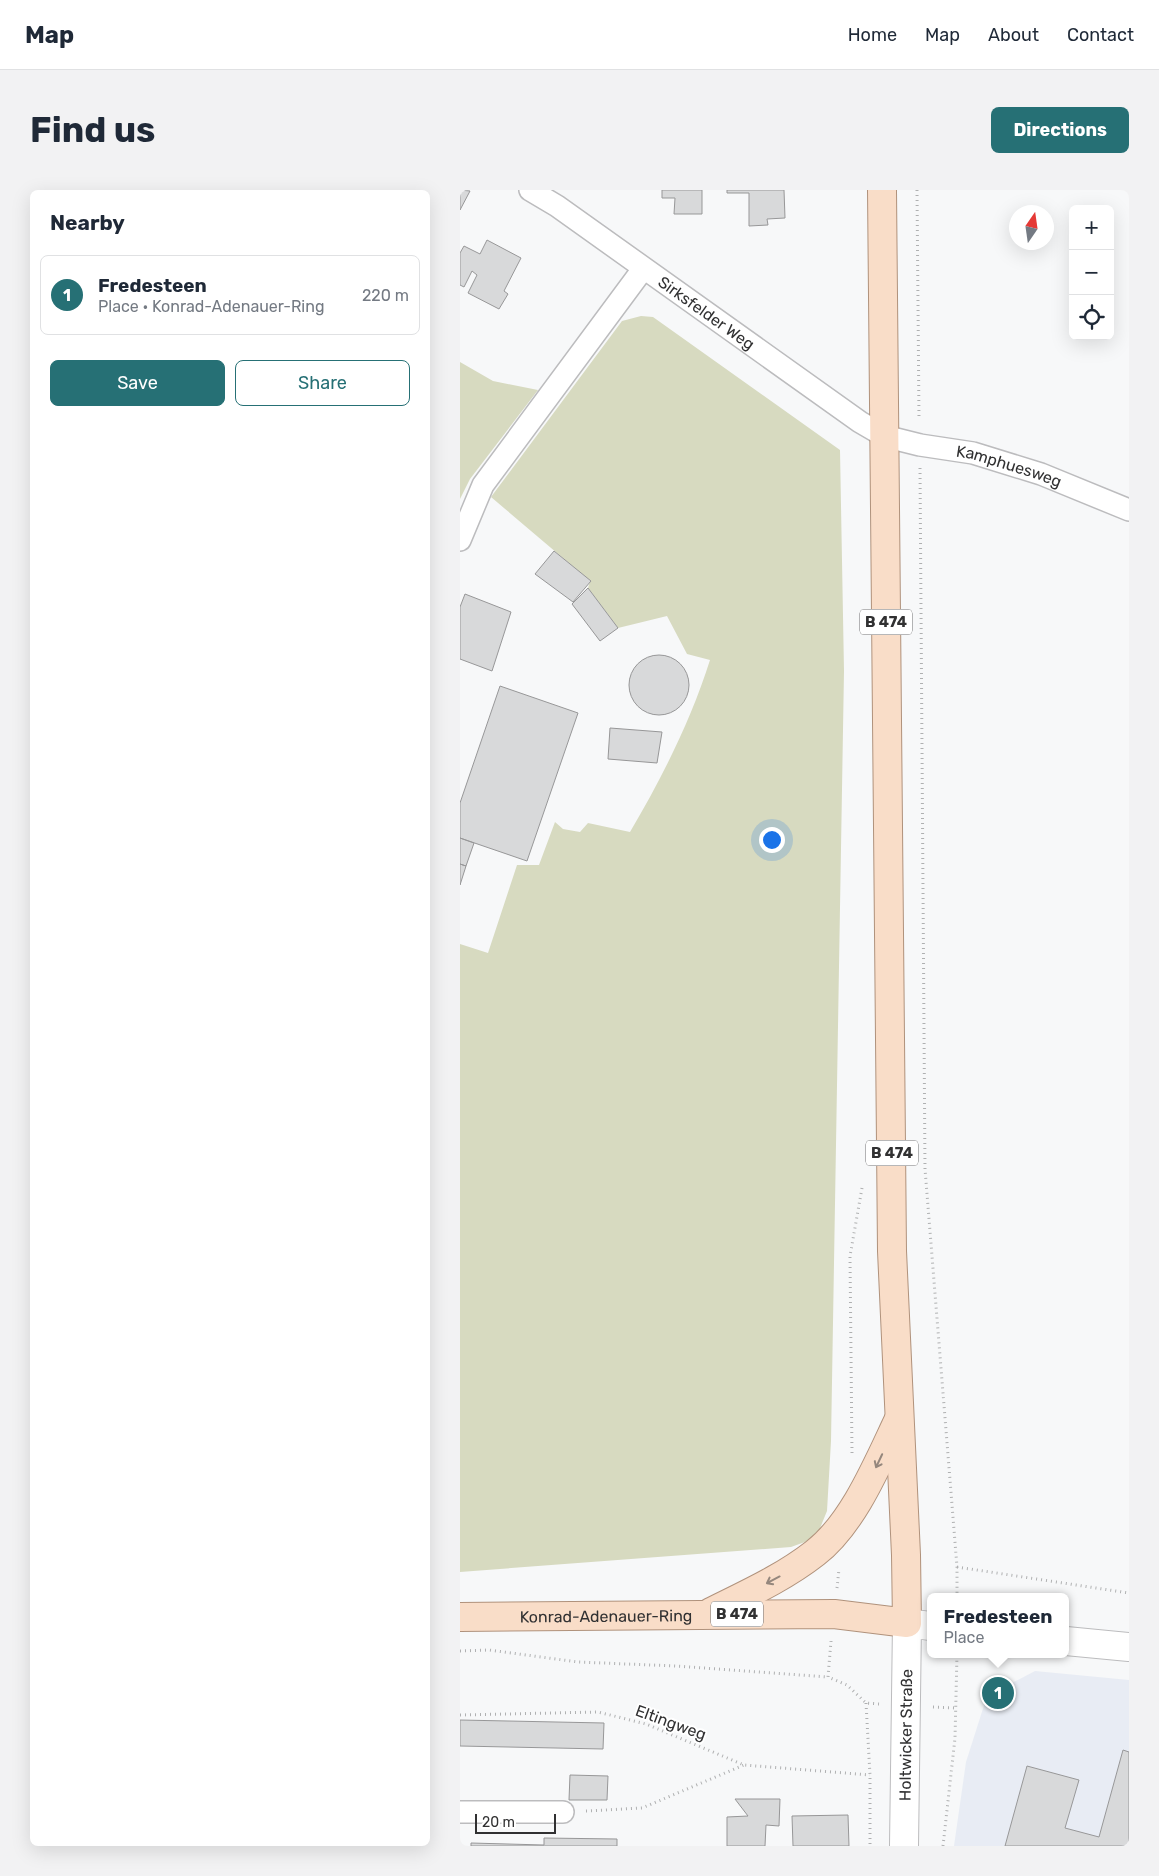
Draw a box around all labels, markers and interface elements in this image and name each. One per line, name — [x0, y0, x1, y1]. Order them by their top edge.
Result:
text: Map — [25, 21, 74, 49]
text: Home — [848, 24, 897, 46]
text: Map — [925, 24, 960, 46]
text: About — [988, 24, 1039, 46]
text: Contact — [1067, 24, 1134, 46]
button: Directions — [991, 107, 1129, 153]
text: Find us — [30, 109, 155, 151]
north arrow — [1009, 205, 1054, 250]
map controls — [1069, 205, 1114, 340]
button: + — [1069, 205, 1114, 250]
text: Nearby — [50, 210, 125, 235]
button: − — [1069, 250, 1114, 295]
street label: Sirksfelder Weg — [654, 272, 758, 354]
text: Fredesteen — [98, 274, 207, 297]
text: 1 — [63, 286, 71, 305]
text: 220 m — [362, 286, 409, 305]
button: locate — [1069, 295, 1114, 340]
text: Place · Konrad-Adenauer-Ring — [98, 297, 325, 316]
button: Save — [50, 360, 225, 406]
button: Share — [235, 360, 410, 406]
street label: Kamphuesweg — [955, 442, 1064, 491]
road number: B 474 — [860, 610, 912, 634]
your location — [759, 827, 785, 853]
road number: B 474 — [866, 1140, 918, 1166]
one-way arrow — [873, 1453, 883, 1468]
one-way arrow — [767, 1576, 781, 1586]
popup — [927, 1593, 1069, 1658]
road number: B 474 — [711, 1602, 763, 1626]
text: Fredesteen — [944, 1605, 1052, 1628]
street label: Konrad-Adenauer-Ring — [520, 1606, 692, 1627]
text: Place — [944, 1628, 984, 1647]
street label: Holtwicker Straße — [896, 1669, 916, 1801]
pin: 1 — [982, 1674, 1014, 1712]
street label: Eltingweg — [633, 1701, 709, 1744]
scale bar — [475, 1811, 556, 1834]
text: 20 m — [482, 1814, 515, 1831]

